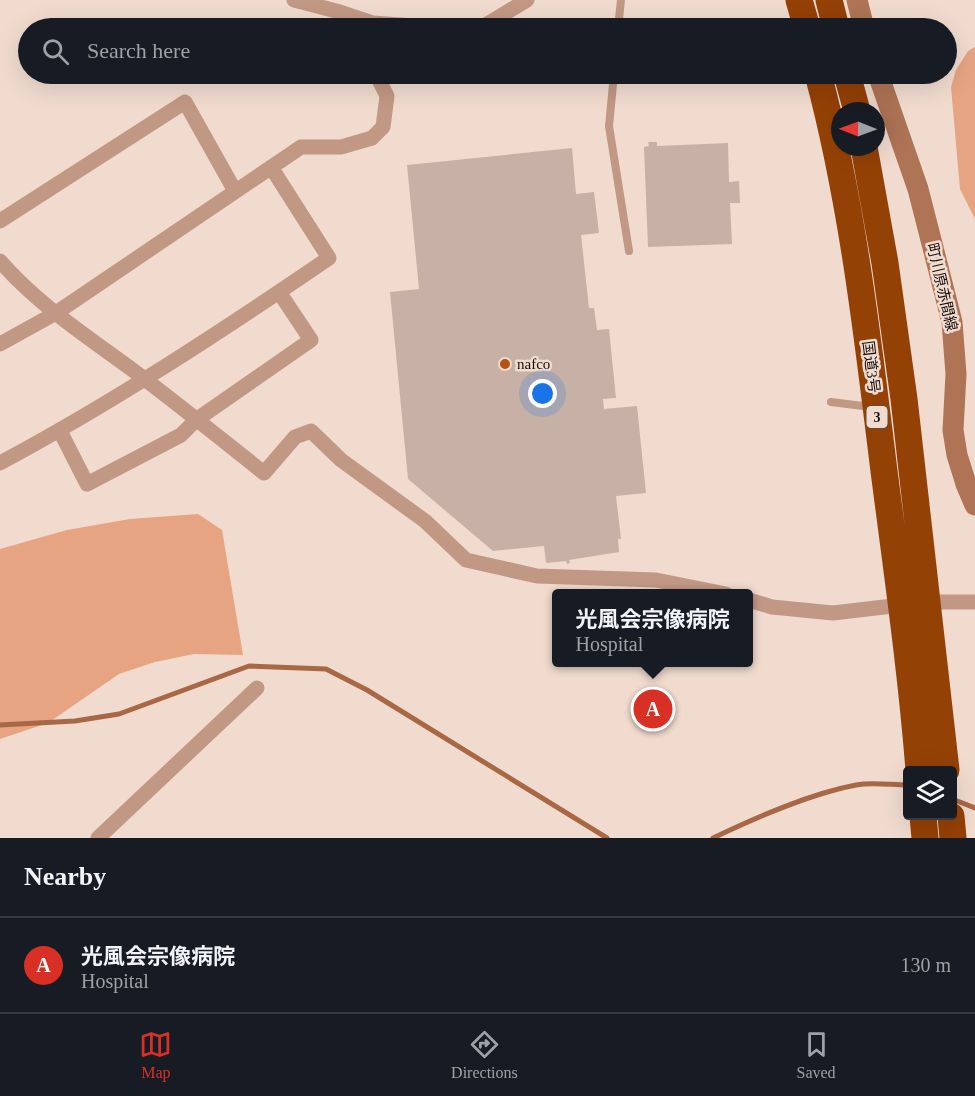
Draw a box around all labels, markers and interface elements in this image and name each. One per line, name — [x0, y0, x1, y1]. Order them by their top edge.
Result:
search box — [18, 18, 957, 84]
icon: search — [39, 35, 72, 68]
text: Search here — [87, 38, 190, 63]
north arrow — [831, 102, 885, 156]
street label: 町川原赤間線 — [924, 241, 960, 333]
street label: 国道3号 — [860, 340, 882, 394]
place label: nafco — [517, 356, 550, 372]
marker: nafco — [498, 357, 512, 371]
your location — [528, 379, 557, 408]
road number: 3 — [866, 406, 888, 428]
popup — [552, 589, 753, 667]
text: 光風会宗像病院 — [575, 607, 730, 632]
text: Hospital — [575, 633, 643, 655]
pin: A — [634, 686, 672, 732]
map controls — [903, 766, 957, 820]
button: layers — [903, 766, 957, 820]
text: Nearby — [24, 862, 106, 891]
text: 光風会宗像病院 — [81, 944, 235, 969]
text: A — [36, 954, 51, 976]
text: 130 m — [900, 954, 951, 976]
text: Hospital — [81, 970, 149, 992]
tab: Map — [139, 1028, 172, 1082]
tab: Directions — [451, 1028, 518, 1082]
tab: Saved — [796, 1028, 836, 1082]

